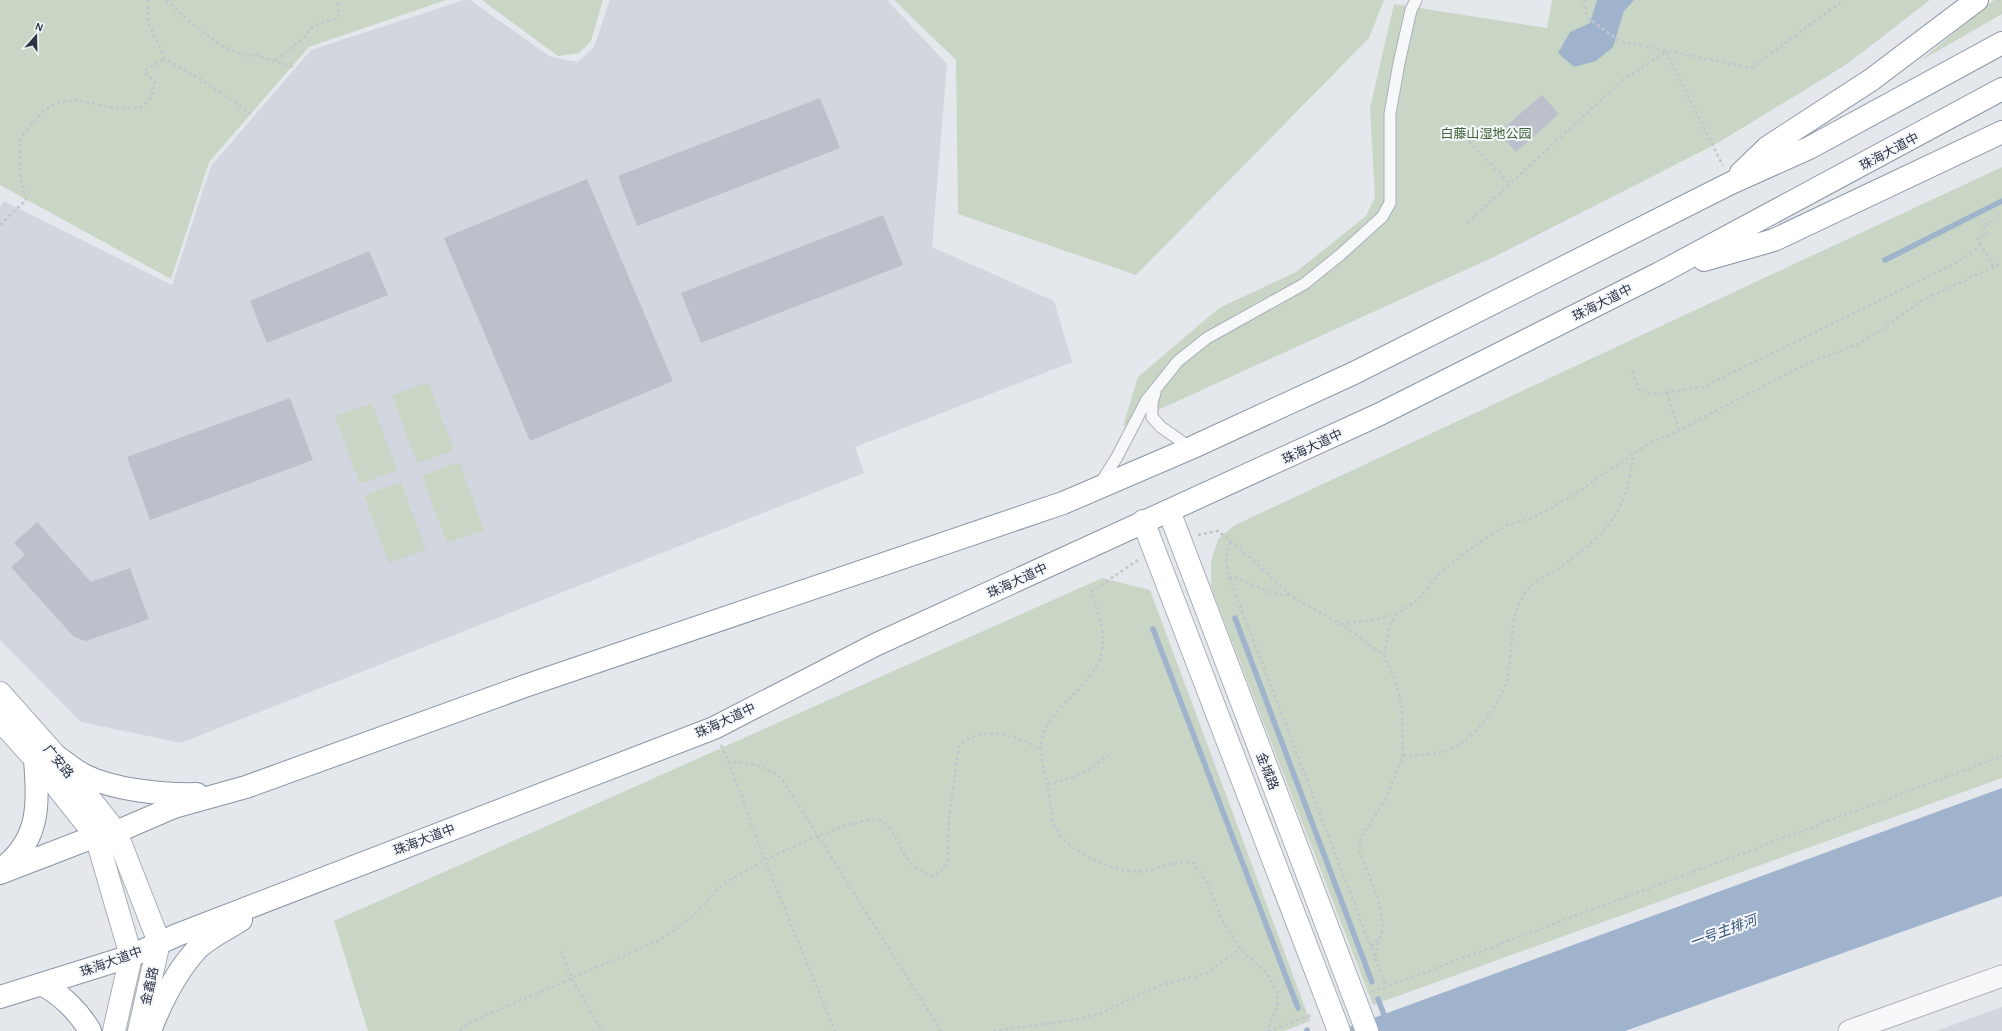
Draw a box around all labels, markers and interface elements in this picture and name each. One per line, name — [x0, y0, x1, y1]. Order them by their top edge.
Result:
north arrow — [16, 16, 56, 56]
text: N — [33, 20, 45, 35]
park label: 白藤山湿地公园 — [1440, 126, 1532, 141]
street label: 珠海大道中 — [1857, 130, 1921, 173]
street label: 珠海大道中 — [1570, 281, 1635, 324]
street label: 珠海大道中 — [1280, 426, 1345, 467]
street label: 珠海大道中 — [985, 560, 1050, 601]
street label: 珠海大道中 — [693, 700, 758, 741]
street label: 广安路 — [40, 742, 77, 781]
street label: 金城路 — [1254, 750, 1282, 792]
street label: 珠海大道中 — [391, 821, 457, 858]
water label: 一号主排河 — [1687, 910, 1762, 951]
street label: 珠海大道中 — [78, 943, 144, 980]
street label: 金鑫路 — [138, 965, 161, 1007]

